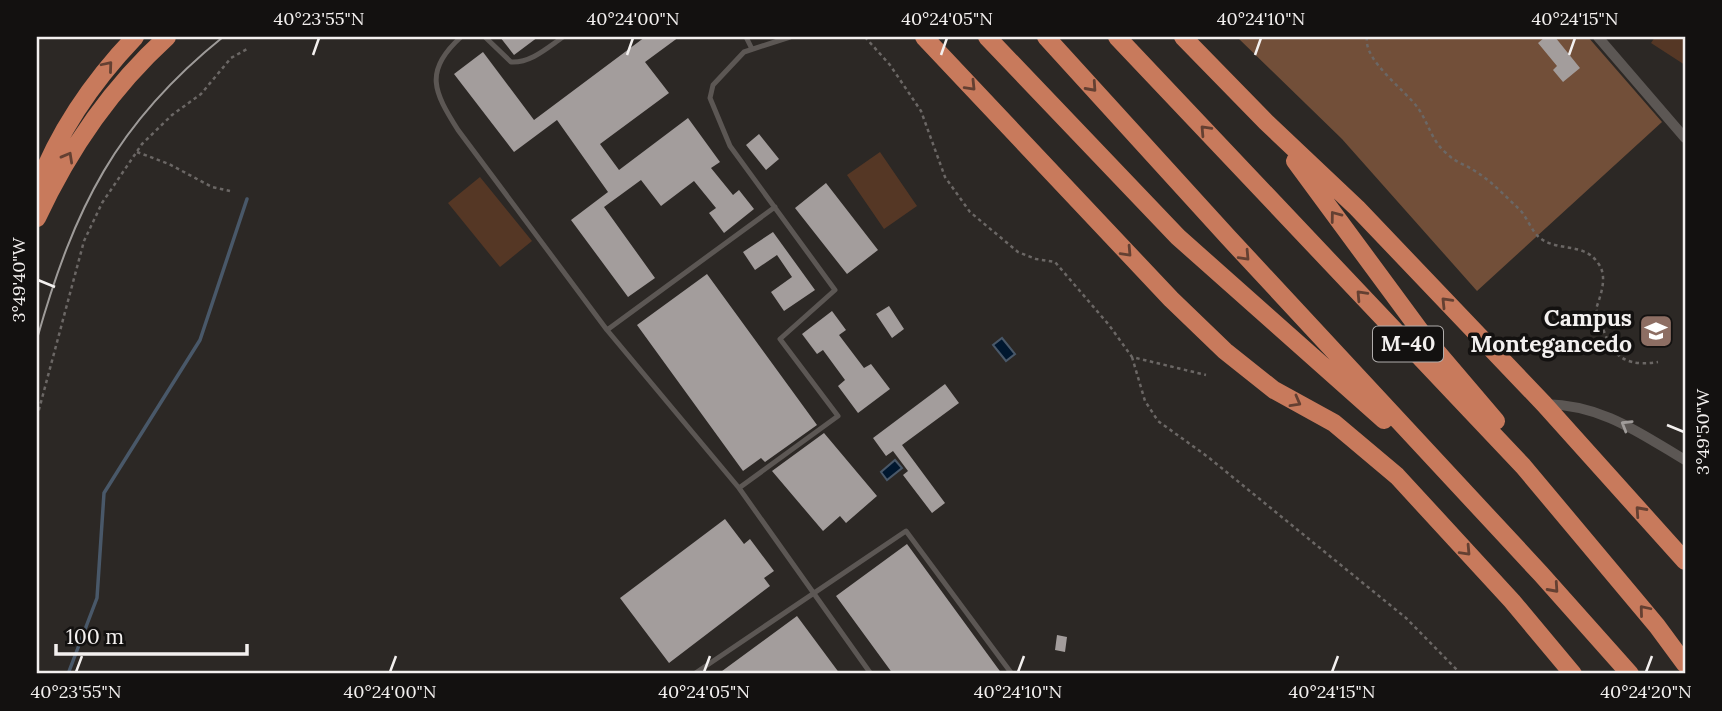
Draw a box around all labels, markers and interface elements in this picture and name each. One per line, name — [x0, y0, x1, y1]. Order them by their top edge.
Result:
text: 40°23'55"N — [274, 7, 364, 30]
text: 40°24'00"N — [586, 7, 680, 30]
text: 40°24'05"N — [901, 7, 993, 30]
text: 40°24'10"N — [1217, 7, 1305, 30]
text: 40°24'15"N — [1531, 7, 1619, 30]
one-way arrow — [100, 62, 112, 75]
one-way arrow — [962, 78, 975, 91]
one-way arrow — [1084, 79, 1097, 92]
one-way arrow — [1200, 125, 1213, 138]
one-way arrow — [60, 152, 73, 165]
one-way arrow — [1331, 211, 1344, 223]
text: 3°49'40"W — [7, 236, 30, 322]
one-way arrow — [1118, 244, 1131, 257]
one-way arrow — [1237, 248, 1249, 261]
one-way arrow — [1357, 290, 1370, 303]
one-way arrow — [1442, 297, 1455, 310]
place label: Campus Montegancedo — [1470, 303, 1632, 358]
school or university icon: Campus Montegancedo — [1637, 312, 1675, 350]
road number: M-40 — [1373, 326, 1443, 362]
text: 3°49'50"W — [1691, 388, 1714, 475]
one-way arrow — [1289, 394, 1301, 407]
one-way arrow — [1621, 420, 1634, 433]
one-way arrow — [1636, 506, 1648, 519]
one-way arrow — [1458, 543, 1470, 556]
one-way arrow — [1546, 580, 1558, 593]
one-way arrow — [1640, 605, 1652, 618]
scale bar — [56, 613, 247, 657]
text: 100 m — [66, 623, 124, 650]
text: 40°23'55"N — [31, 680, 121, 703]
text: 40°24'00"N — [343, 680, 437, 703]
text: 40°24'05"N — [658, 680, 750, 703]
text: 40°24'10"N — [974, 680, 1062, 703]
text: 40°24'15"N — [1288, 680, 1376, 703]
text: 40°24'20"N — [1600, 680, 1692, 703]

